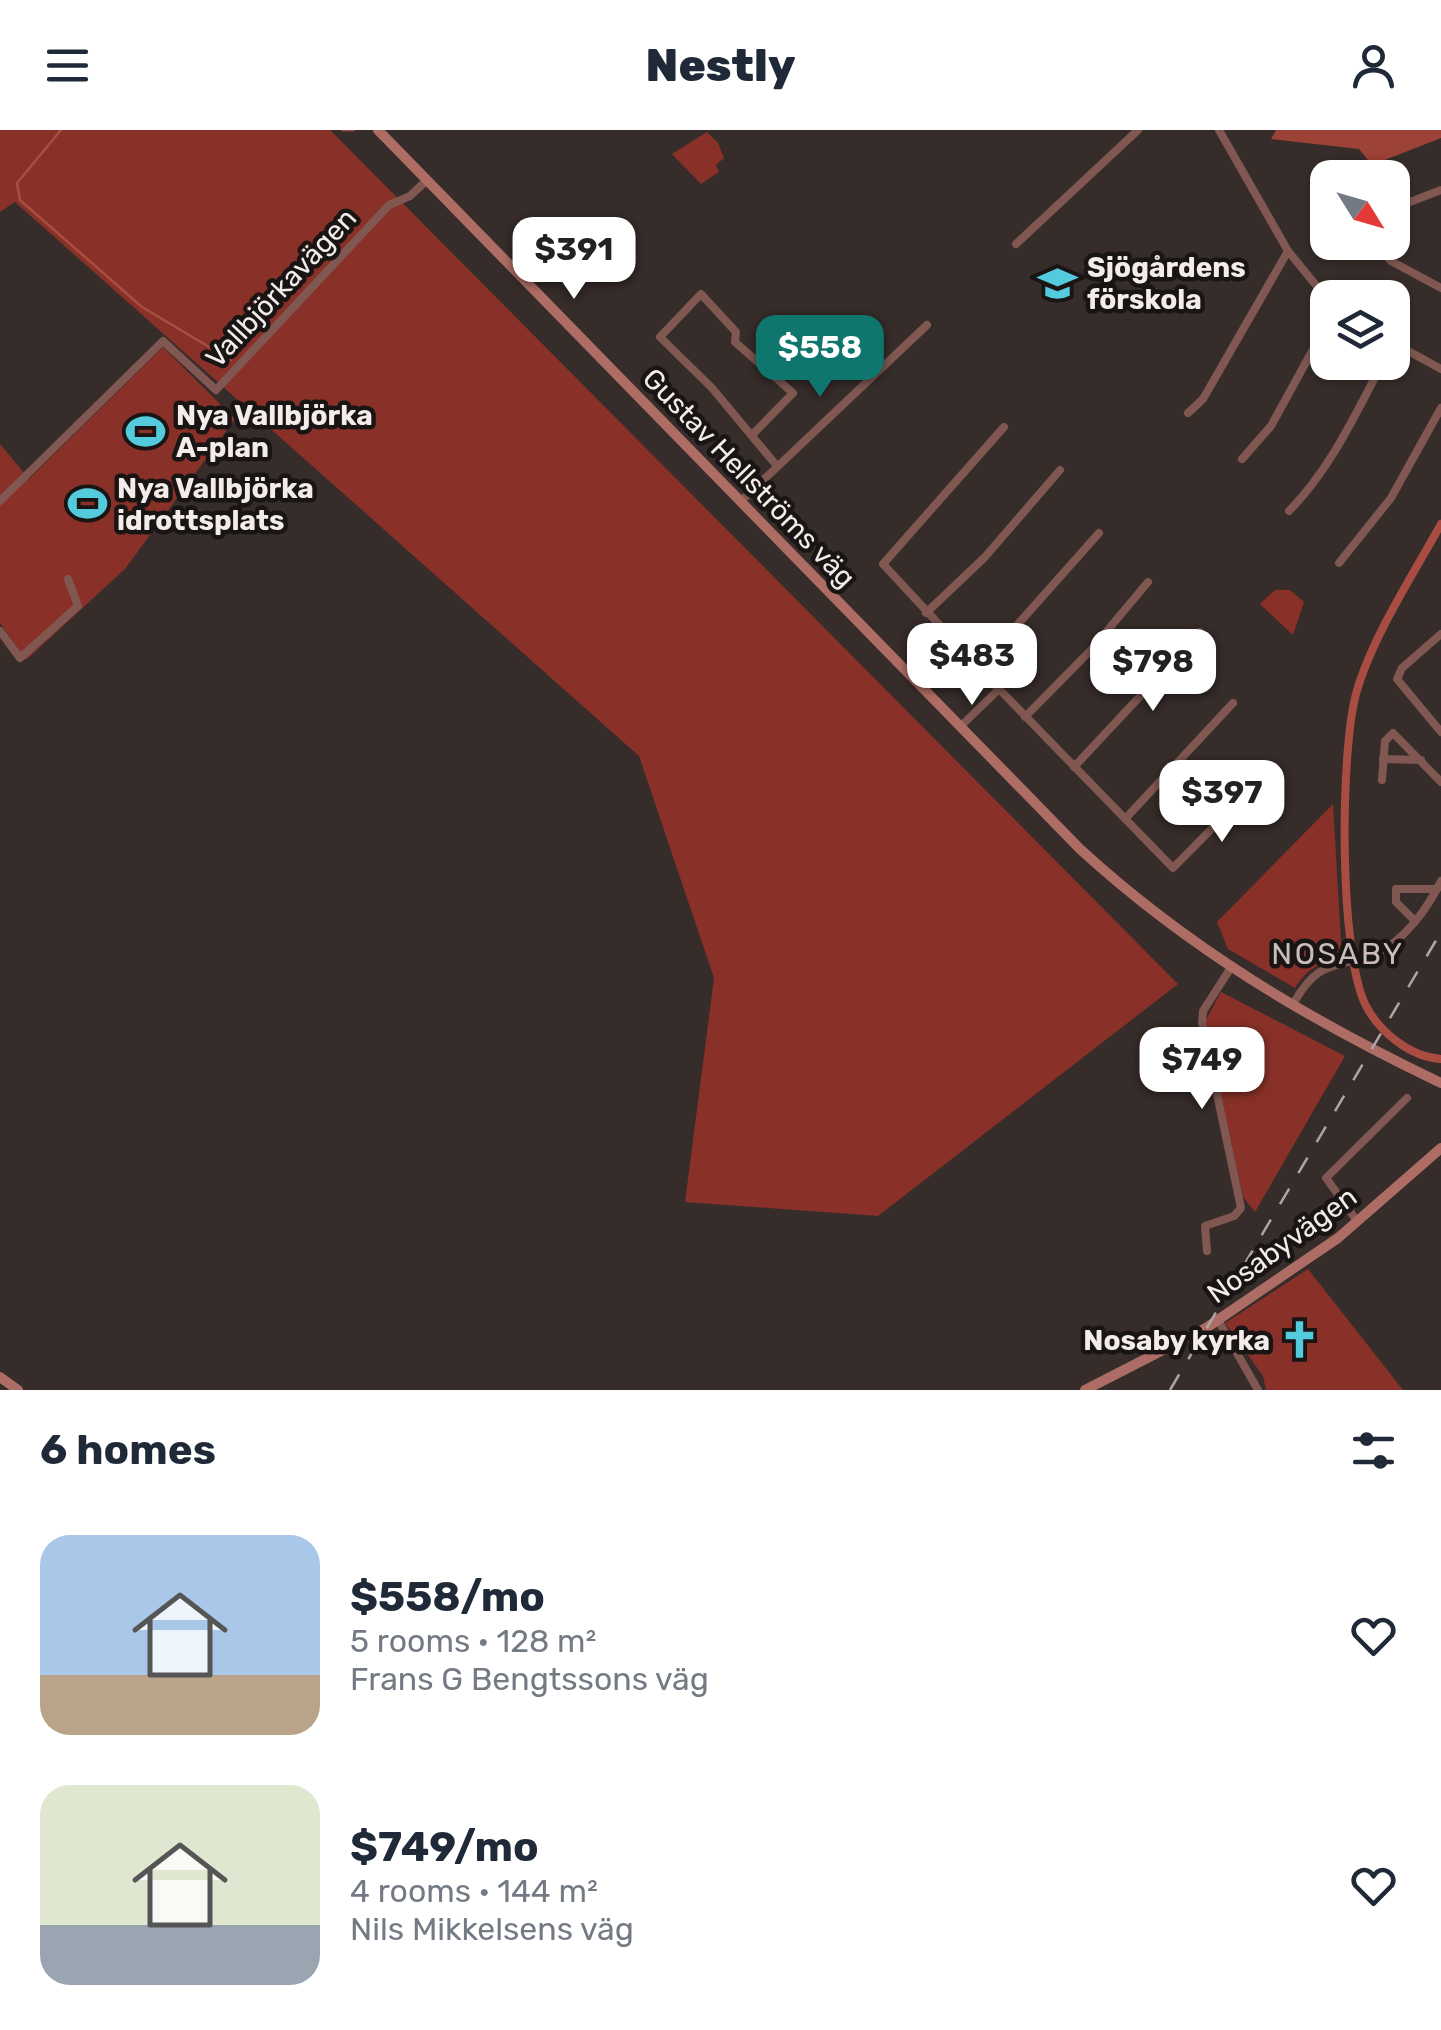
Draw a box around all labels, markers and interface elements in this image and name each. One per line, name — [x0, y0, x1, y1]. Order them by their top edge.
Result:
icon: menu — [40, 38, 95, 93]
icon: person — [1346, 38, 1401, 93]
text: Nestly — [646, 39, 795, 92]
north arrow — [1310, 160, 1410, 260]
map controls — [1310, 160, 1410, 380]
street label: Vallbjörkavägen — [199, 202, 363, 374]
pin: $391 — [515, 217, 633, 302]
text: $391 — [535, 230, 613, 268]
place label: Sjögårdens förskola — [1087, 251, 1246, 316]
school or university icon: Sjögårdens förskola — [1036, 262, 1078, 304]
button: layers — [1310, 280, 1410, 380]
pin: $558 — [761, 315, 879, 400]
text: $558 — [778, 328, 862, 366]
street label: Gustav Hellströms väg — [636, 362, 862, 594]
place label: Nya Vallbjörka A-plan — [176, 399, 373, 464]
sports icon: Nya Vallbjörka A-plan — [125, 410, 167, 452]
place label: Nya Vallbjörka idrottsplats — [117, 472, 314, 537]
sports icon: Nya Vallbjörka idrottsplats — [66, 483, 108, 525]
pin: $483 — [913, 623, 1031, 708]
pin: $798 — [1094, 629, 1212, 714]
text: $483 — [929, 636, 1015, 674]
text: $798 — [1112, 642, 1194, 680]
pin: $397 — [1163, 760, 1281, 845]
text: $397 — [1181, 773, 1263, 811]
district label: NOSABY — [1271, 936, 1405, 972]
pin: $749 — [1143, 1027, 1261, 1112]
text: $749 — [1162, 1040, 1242, 1078]
street label: Nosabyvägen — [1201, 1180, 1363, 1310]
church icon: Nosaby kyrka — [1279, 1319, 1321, 1361]
place label: Nosaby kyrka — [1083, 1324, 1270, 1357]
icon: filters — [1346, 1423, 1401, 1478]
text: 6 homes — [40, 1425, 216, 1475]
text: $558/mo — [350, 1572, 545, 1622]
icon: home — [120, 1575, 240, 1695]
icon: heart — [1346, 1608, 1401, 1663]
text: 5 rooms · 128 m² — [350, 1622, 596, 1660]
text: Frans G Bengtssons väg — [350, 1660, 709, 1698]
text: $749/mo — [350, 1822, 539, 1872]
icon: home — [120, 1825, 240, 1945]
icon: heart — [1346, 1858, 1401, 1913]
text: 4 rooms · 144 m² — [350, 1872, 598, 1910]
text: Nils Mikkelsens väg — [350, 1910, 634, 1948]

